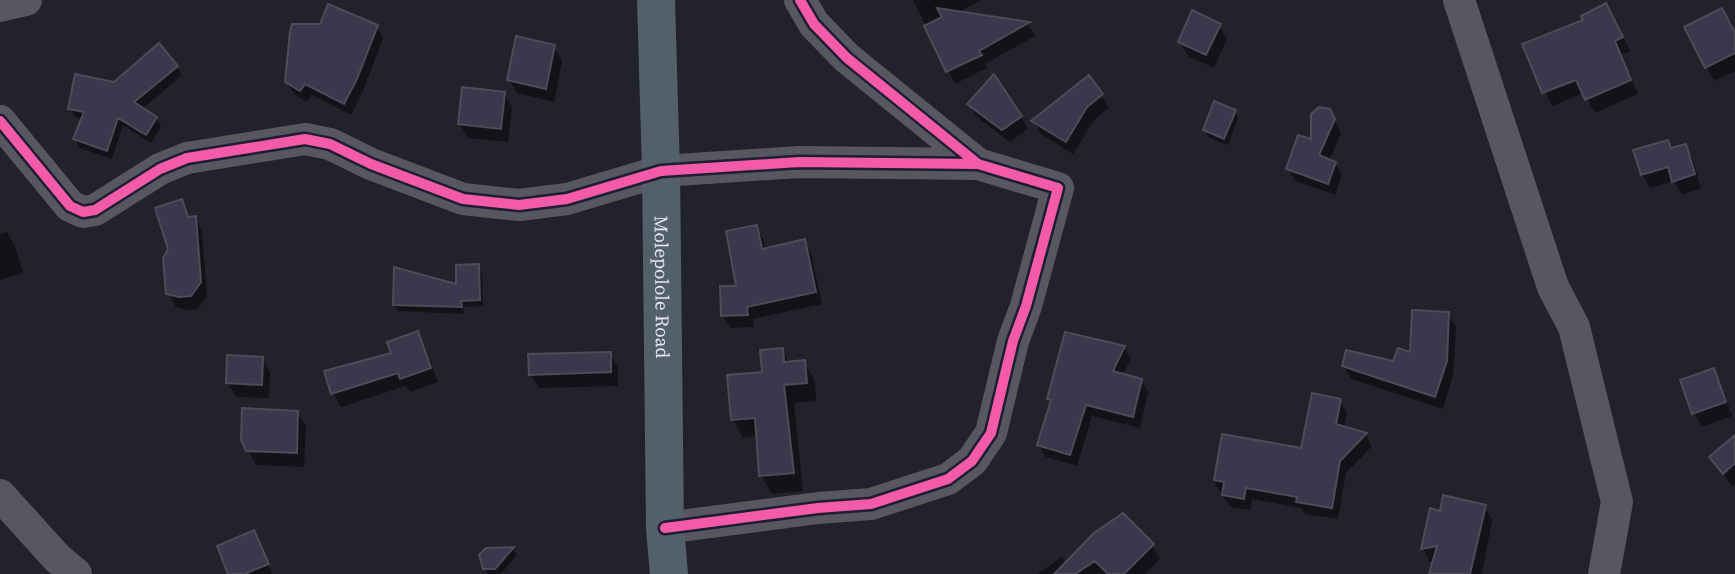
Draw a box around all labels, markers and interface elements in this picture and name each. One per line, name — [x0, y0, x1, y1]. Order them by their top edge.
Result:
street label: Molepolole Road — [649, 216, 676, 358]

